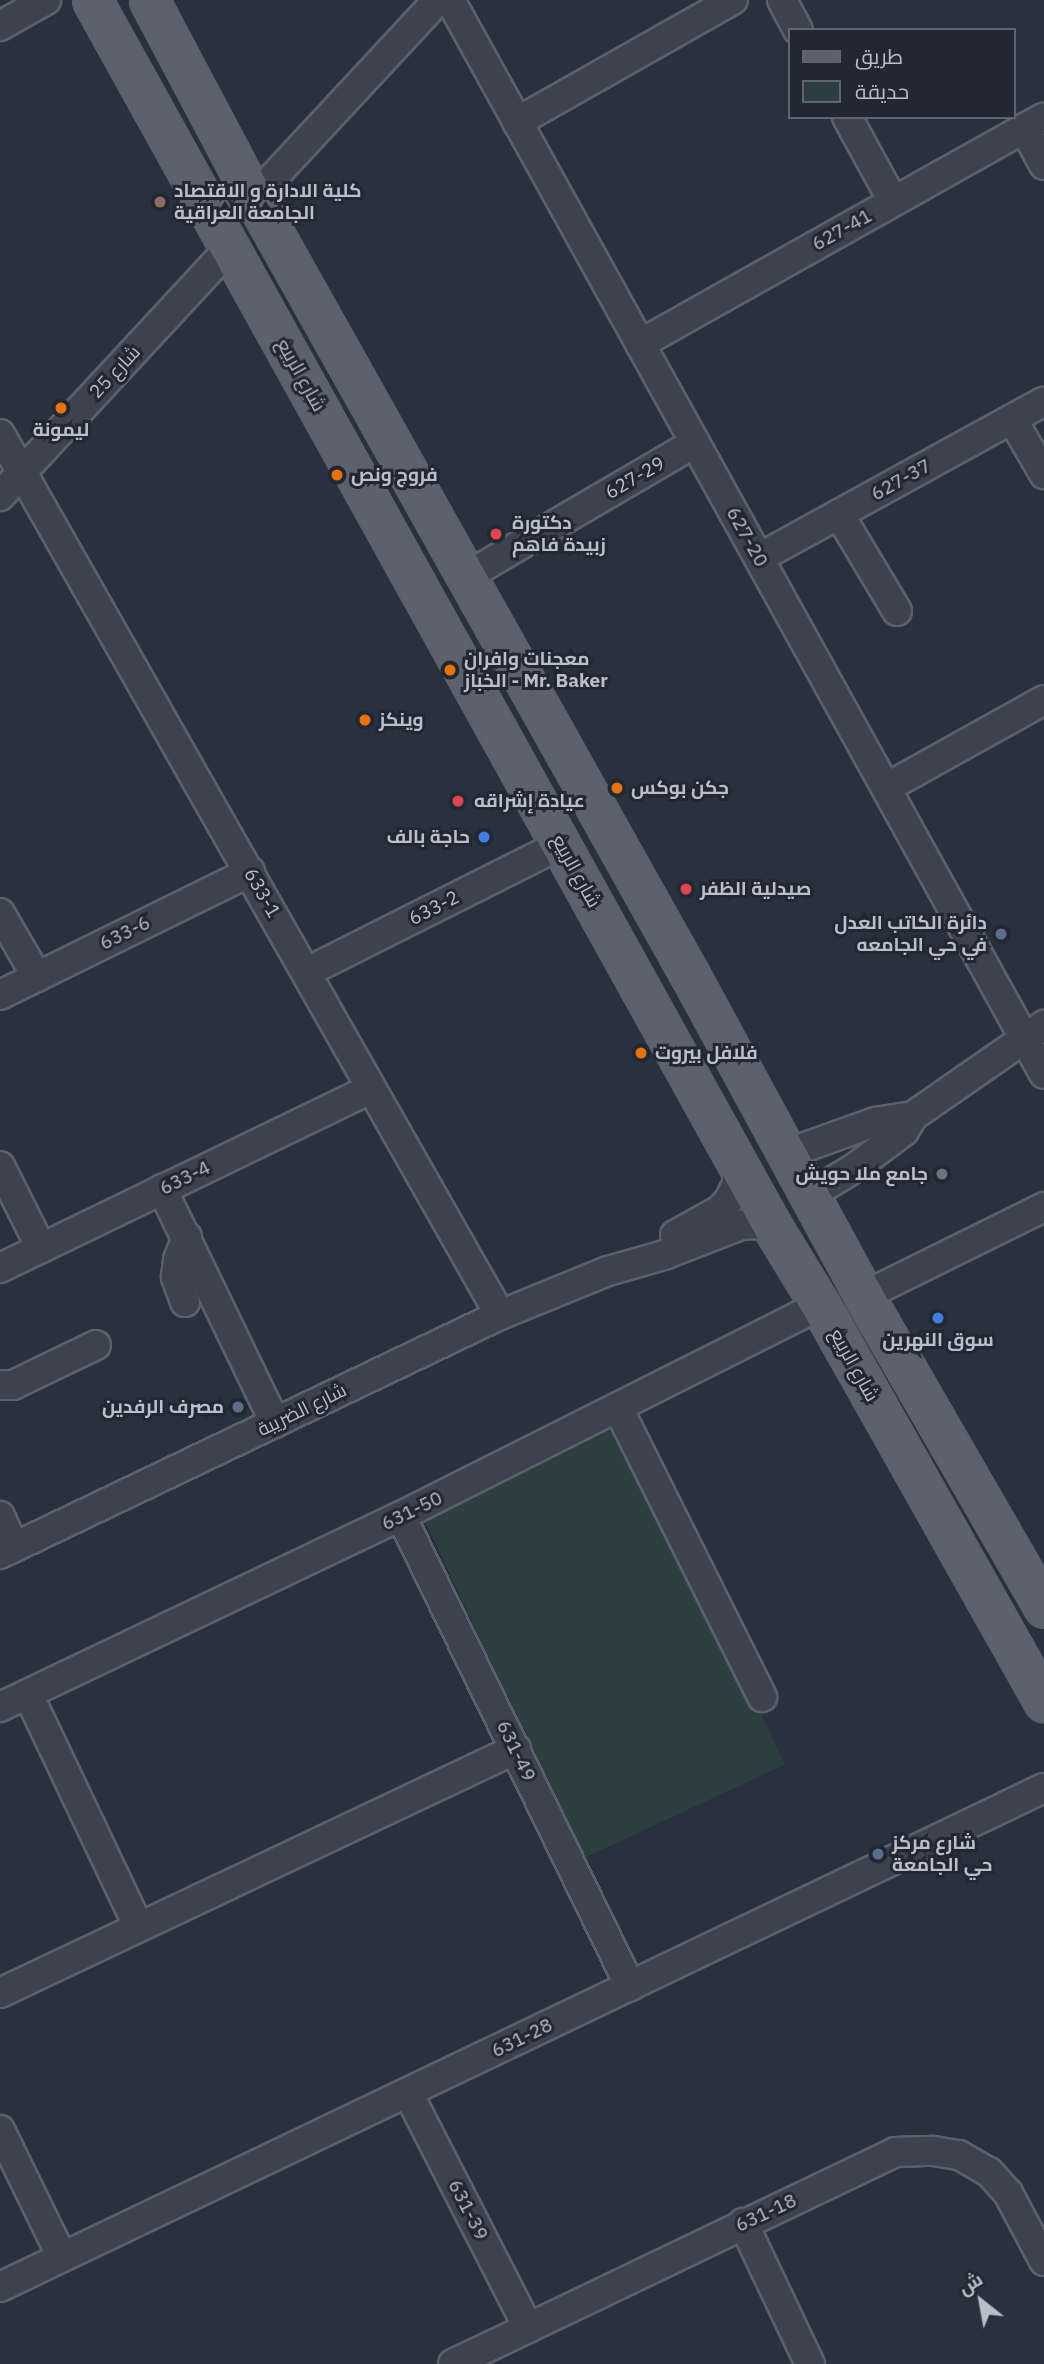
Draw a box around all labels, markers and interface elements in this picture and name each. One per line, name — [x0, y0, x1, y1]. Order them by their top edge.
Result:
legend — [788, 28, 1016, 119]
text: طريق — [855, 42, 903, 70]
text: حديقة — [855, 77, 909, 105]
place label: كلية الادارة و الاقتصاد الجامعة العراقية — [174, 180, 362, 224]
marker: كلية الادارة و الاقتصاد الجامعة العراقية — [152, 194, 168, 210]
street label: 627-41 — [808, 204, 876, 256]
street label: شارع الربيع — [272, 335, 330, 415]
street label: شارع 25 — [85, 341, 145, 403]
marker: ليمونة — [53, 400, 69, 416]
place label: ليمونة — [33, 419, 89, 441]
street label: 627-29 — [601, 452, 669, 504]
street label: 627-37 — [867, 454, 935, 506]
place label: فروج ونص — [351, 464, 438, 486]
marker: فروج ونص — [329, 467, 345, 483]
street label: 627-20 — [721, 503, 773, 571]
place label: دكتورة زبيدة فاهم — [512, 512, 606, 556]
marker: دكتورة زبيدة فاهم — [486, 524, 506, 544]
place label: معجنات وافران الخباز - Mr. Baker — [464, 648, 608, 692]
marker: معجنات وافران الخباز - Mr. Baker — [442, 662, 458, 678]
place label: وينكز — [379, 709, 424, 731]
marker: وينكز — [357, 712, 373, 728]
place label: جكن بوكس — [631, 777, 729, 799]
marker: جكن بوكس — [609, 780, 625, 796]
place label: عيادة إشراقه — [474, 790, 585, 812]
marker: عيادة إشراقه — [448, 791, 468, 811]
place label: حاجة بالف — [387, 826, 470, 848]
marker: حاجة بالف — [476, 829, 492, 845]
street label: شارع الربيع — [547, 831, 605, 911]
street label: 633-1 — [239, 864, 285, 922]
place label: صيدلية الظفر — [700, 878, 811, 900]
marker: صيدلية الظفر — [678, 881, 694, 897]
street label: 633-2 — [405, 886, 463, 930]
street label: 633-6 — [96, 911, 154, 955]
place label: دائرة الكاتب العدل في حي الجامعه — [834, 912, 987, 956]
marker: دائرة الكاتب العدل في حي الجامعه — [993, 926, 1009, 942]
place label: فلافل بيروت — [655, 1042, 758, 1064]
marker: فلافل بيروت — [633, 1045, 649, 1061]
street label: 633-4 — [156, 1156, 214, 1200]
place label: جامع ملا حويش — [795, 1163, 928, 1185]
marker: جامع ملا حويش — [934, 1166, 950, 1182]
marker: سوق النهرين — [930, 1310, 946, 1326]
street label: شارع الربيع — [825, 1325, 883, 1405]
place label: سوق النهرين — [882, 1329, 994, 1351]
street label: شارع الضريبة — [254, 1379, 350, 1441]
place label: مصرف الرفدين — [102, 1396, 224, 1418]
marker: مصرف الرفدين — [230, 1399, 246, 1415]
street label: 631-50 — [378, 1487, 446, 1535]
street label: 631-49 — [492, 1717, 540, 1785]
place label: شارع مركز حي الجامعة — [892, 1832, 992, 1876]
marker: شارع مركز حي الجامعة — [870, 1846, 886, 1862]
street label: 631-28 — [488, 2014, 556, 2062]
street label: 631-39 — [443, 2176, 493, 2244]
street label: 631-18 — [732, 2189, 800, 2237]
north arrow — [946, 2266, 1016, 2336]
text: ش — [954, 2266, 987, 2300]

